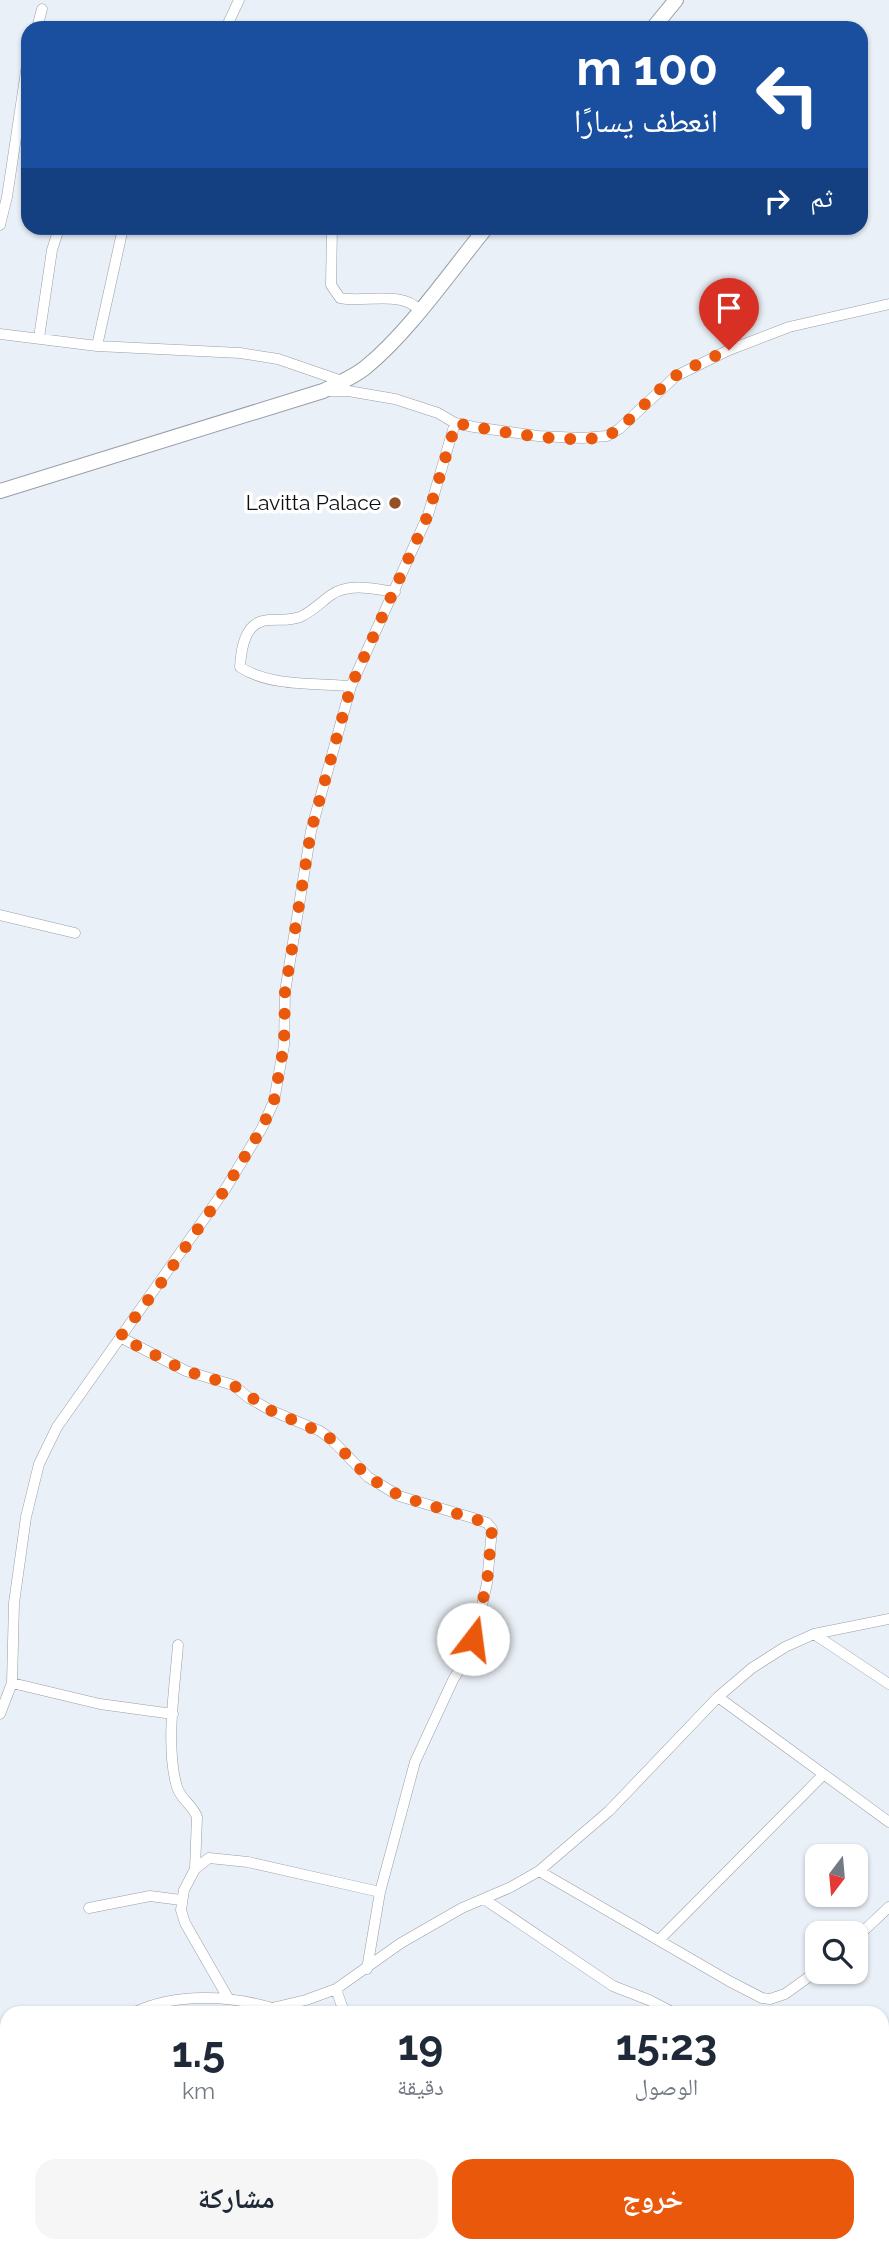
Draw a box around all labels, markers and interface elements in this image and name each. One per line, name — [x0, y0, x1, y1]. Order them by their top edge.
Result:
text: 100 m — [576, 39, 718, 96]
icon: left — [742, 49, 833, 140]
text: انعطف يسارًا — [574, 102, 718, 139]
icon: right — [758, 182, 796, 220]
text: ثم — [810, 183, 833, 213]
pin — [699, 278, 759, 350]
icon: arrive — [710, 289, 748, 327]
place label: Lavitta Palace — [246, 490, 381, 515]
marker: Lavitta Palace — [387, 495, 403, 511]
position arrow — [436, 1602, 510, 1676]
north arrow — [805, 1844, 868, 1908]
map controls — [805, 1844, 868, 1984]
button: search — [805, 1921, 868, 1984]
text: 19 — [398, 2021, 443, 2070]
text: 15:23 — [616, 2021, 717, 2070]
text: 1.5 — [172, 2028, 225, 2077]
text: دقيقة — [397, 2073, 444, 2100]
text: الوصول — [635, 2073, 698, 2100]
text: km — [182, 2077, 215, 2104]
button: مشاركة — [35, 2159, 438, 2239]
button: خروج — [452, 2159, 854, 2239]

